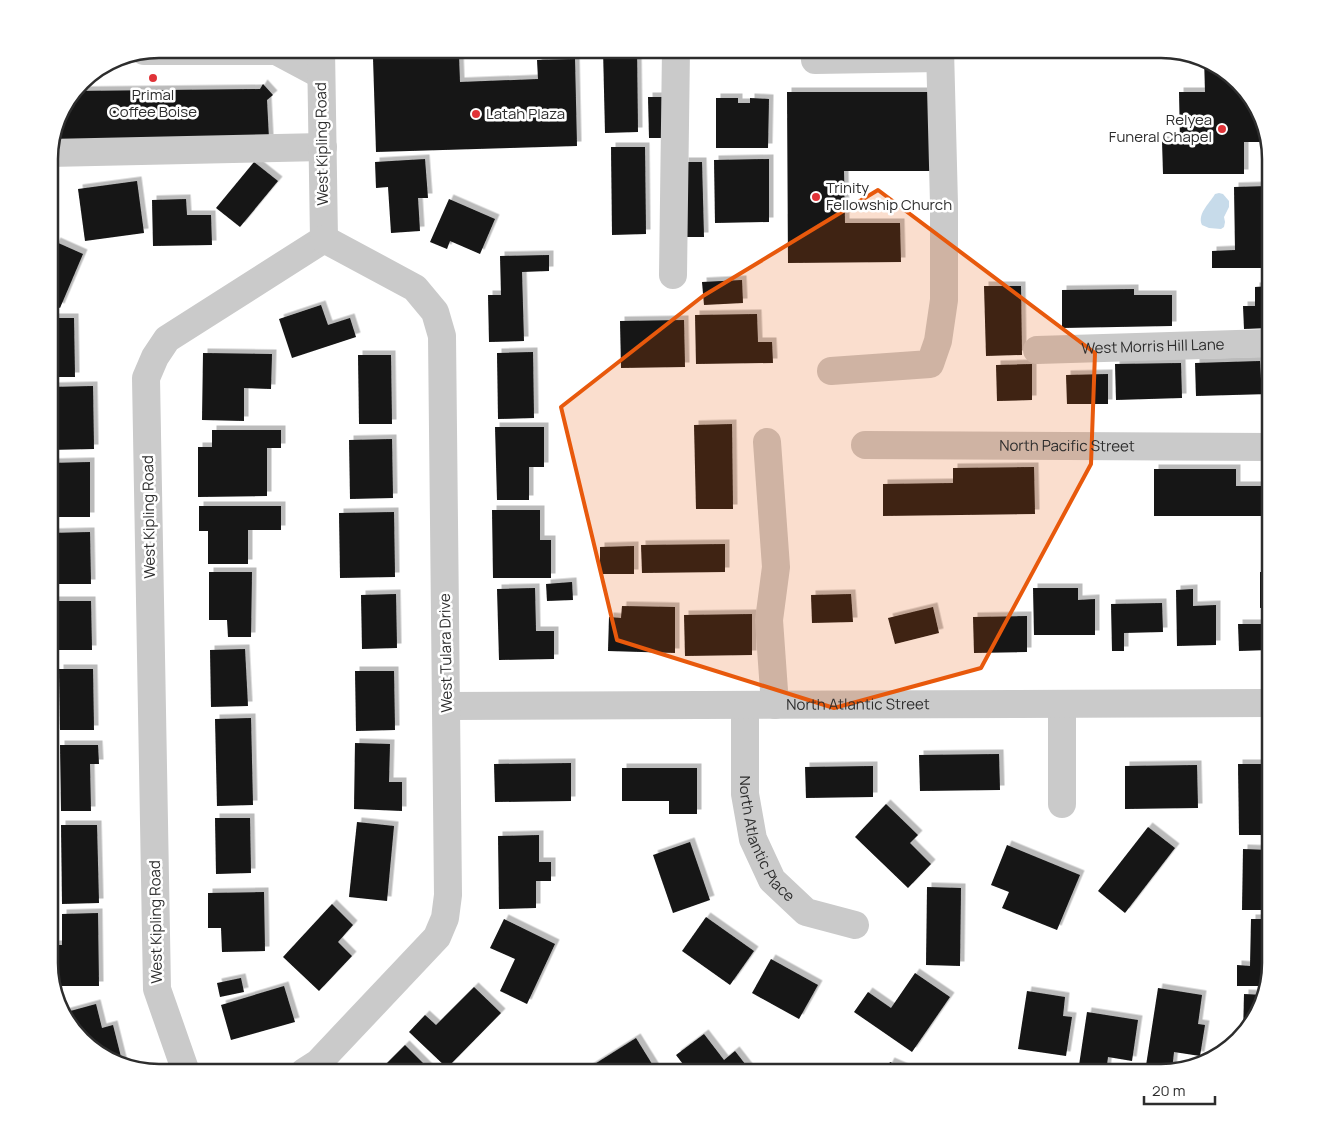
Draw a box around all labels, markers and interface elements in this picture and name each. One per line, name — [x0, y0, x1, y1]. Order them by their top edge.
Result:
marker: Primal Coffee Boise — [147, 72, 159, 84]
street label: West Kipling Road — [310, 82, 333, 206]
place label: Primal Coffee Boise — [109, 84, 197, 122]
place label: Latah Plaza — [486, 103, 565, 124]
marker: Latah Plaza — [470, 108, 482, 120]
place label: Relyea Funeral Chapel — [1109, 109, 1212, 147]
marker: Relyea Funeral Chapel — [1216, 123, 1228, 135]
place label: Trinity Fellowship Church — [826, 177, 952, 215]
marker: Trinity Fellowship Church — [810, 191, 822, 203]
street label: West Morris Hill Lane — [1081, 333, 1225, 359]
street label: North Pacific Street — [999, 435, 1135, 456]
street label: West Kipling Road — [137, 455, 160, 579]
street label: West Tulara Drive — [434, 593, 457, 713]
street label: North Atlantic Street — [786, 693, 930, 715]
street label: North Atlantic Place — [735, 775, 800, 906]
street label: West Kipling Road — [144, 860, 167, 984]
scale bar — [1144, 1074, 1215, 1106]
text: 20 m — [1152, 1080, 1185, 1101]

